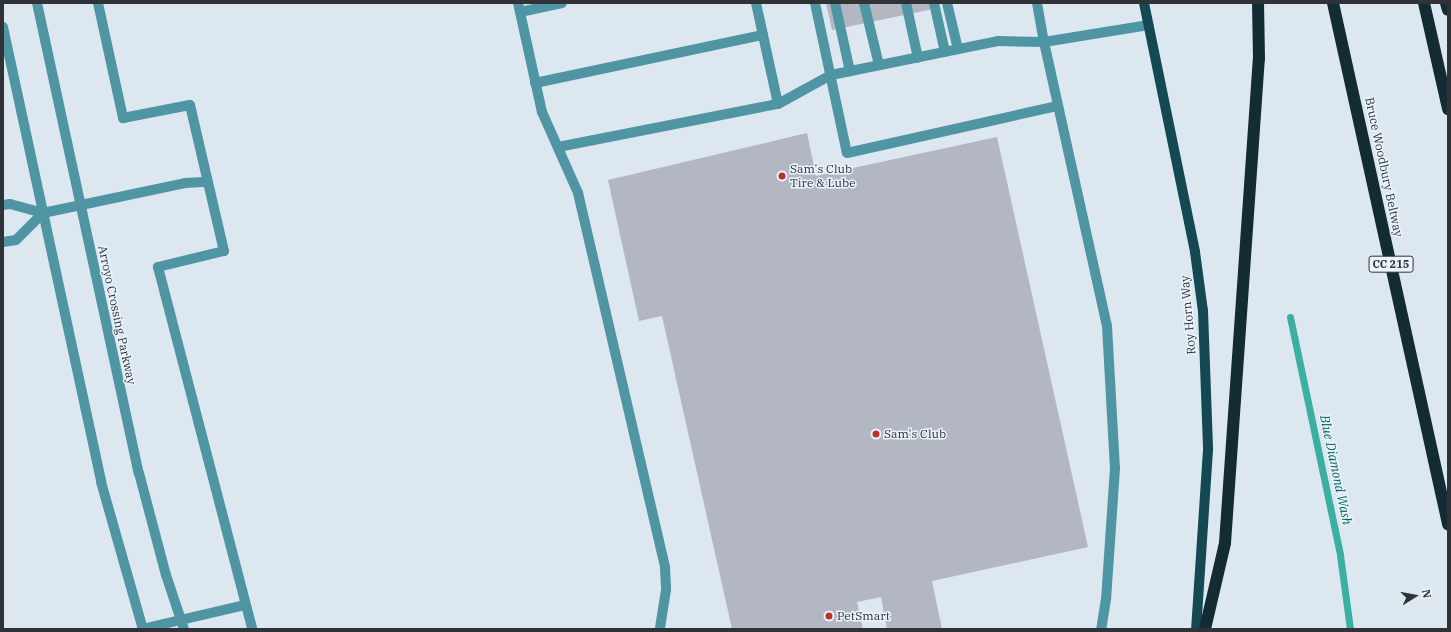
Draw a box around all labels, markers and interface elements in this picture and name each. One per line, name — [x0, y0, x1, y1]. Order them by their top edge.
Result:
street label: Bruce Woodbury Beltway — [1362, 96, 1406, 238]
place label: Sam's Club Tire & Lube — [790, 162, 856, 190]
marker: Sam's Club Tire & Lube — [777, 171, 787, 181]
street label: Arroyo Crossing Parkway — [95, 244, 139, 386]
road number: CC 215 — [1368, 255, 1414, 273]
street label: Roy Horn Way — [1177, 275, 1199, 355]
water label: Blue Diamond Wash — [1316, 414, 1354, 526]
place label: Sam's Club — [884, 427, 946, 441]
marker: Sam's Club — [871, 429, 881, 439]
north arrow — [1395, 576, 1435, 616]
text: N — [1419, 588, 1434, 599]
place label: PetSmart — [837, 609, 890, 623]
marker: PetSmart — [824, 611, 834, 621]

